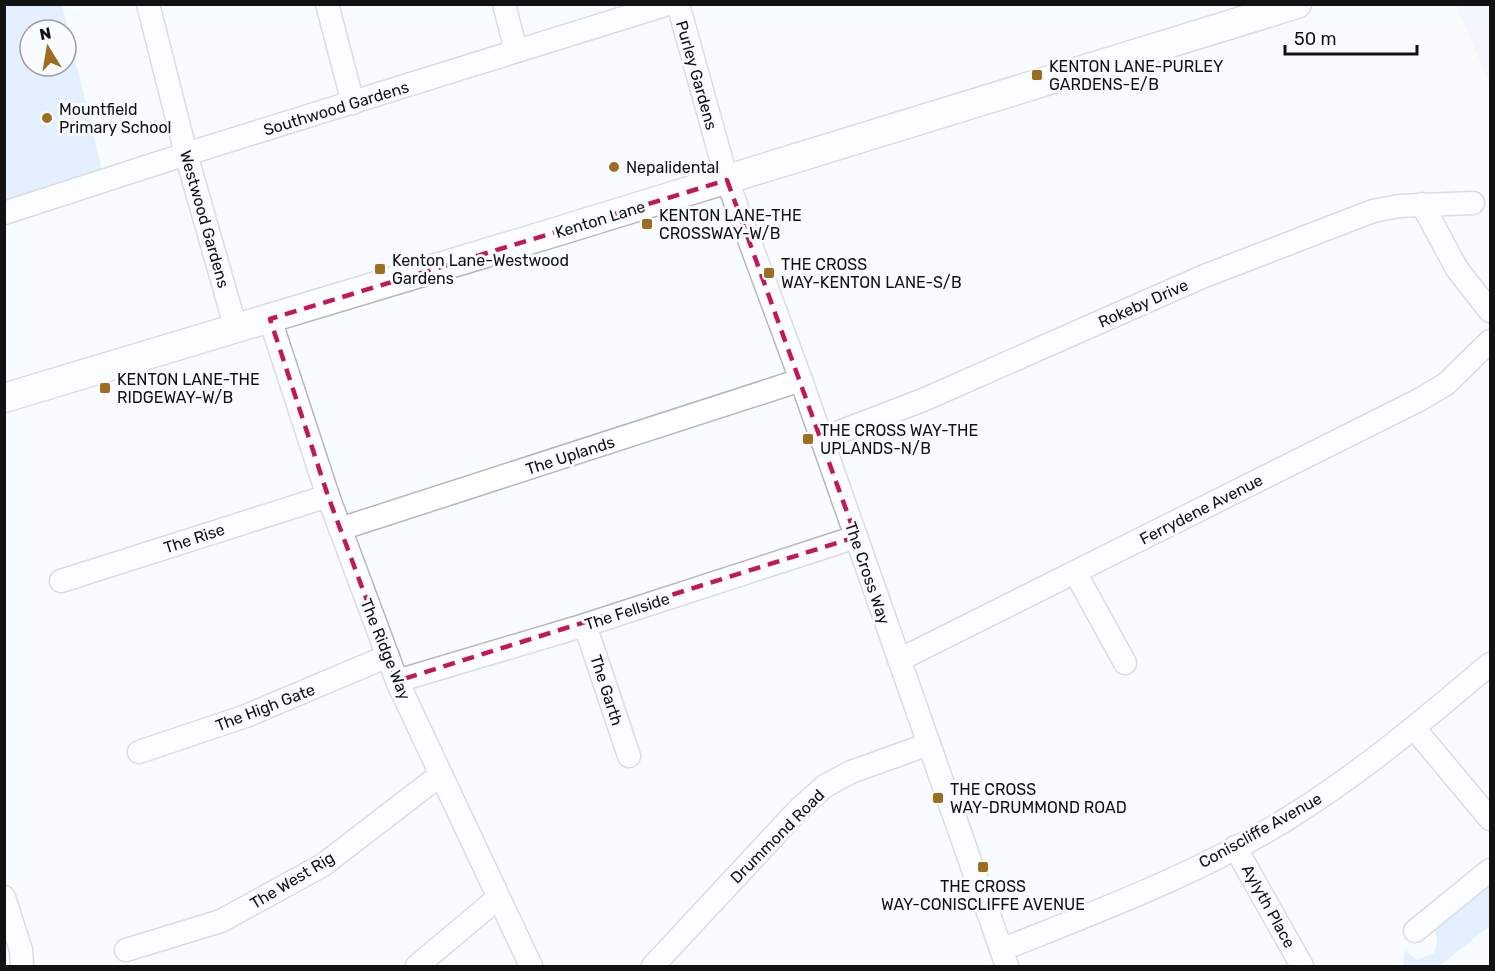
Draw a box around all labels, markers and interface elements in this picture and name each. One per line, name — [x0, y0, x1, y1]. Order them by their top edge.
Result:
north arrow — [18, 18, 78, 78]
street label: Purley Gardens — [672, 18, 721, 132]
scale bar — [1285, 18, 1417, 56]
text: N — [38, 23, 53, 44]
text: 50 m — [1294, 28, 1337, 50]
place label: KENTON LANE-PURLEY GARDENS-E/B — [1049, 57, 1223, 94]
marker: KENTON LANE-PURLEY GARDENS-E/B — [1030, 68, 1044, 82]
street label: Southwood Gardens — [261, 77, 411, 140]
place label: Mountfield Primary School — [59, 100, 171, 137]
marker: Mountfield Primary School — [40, 111, 54, 125]
street label: Westwood Gardens — [176, 148, 233, 290]
place label: Nepalidental — [626, 158, 719, 177]
marker: Nepalidental — [607, 160, 621, 174]
street label: Kenton Lane — [553, 197, 648, 242]
place label: KENTON LANE-THE CROSSWAY-W/B — [659, 206, 802, 243]
marker: KENTON LANE-THE CROSSWAY-W/B — [640, 217, 654, 231]
place label: Kenton Lane-Westwood Gardens — [392, 251, 569, 288]
place label: THE CROSS WAY-KENTON LANE-S/B — [781, 255, 962, 292]
marker: Kenton Lane-Westwood Gardens — [373, 262, 387, 276]
marker: THE CROSS WAY-KENTON LANE-S/B — [762, 266, 776, 280]
street label: Rokeby Drive — [1095, 275, 1191, 332]
place label: KENTON LANE-THE RIDGEWAY-W/B — [117, 370, 260, 407]
marker: KENTON LANE-THE RIDGEWAY-W/B — [98, 381, 112, 395]
place label: THE CROSS WAY-THE UPLANDS-N/B — [820, 421, 978, 458]
street label: The Uplands — [523, 432, 617, 479]
marker: THE CROSS WAY-THE UPLANDS-N/B — [801, 432, 815, 446]
street label: Ferrydene Avenue — [1137, 470, 1266, 549]
street label: The Cross Way — [841, 519, 894, 627]
street label: The Rise — [161, 520, 227, 557]
street label: The Fellside — [582, 589, 672, 634]
street label: The Ridge Way — [357, 596, 415, 703]
street label: The Garth — [586, 652, 627, 728]
street label: The High Gate — [213, 680, 318, 735]
place label: THE CROSS WAY-DRUMMOND ROAD — [950, 780, 1127, 817]
street label: Drummond Road — [726, 785, 828, 887]
street label: Coniscliffe Avenue — [1195, 789, 1325, 872]
marker: THE CROSS WAY-DRUMMOND ROAD — [931, 791, 945, 805]
street label: The West Rig — [247, 848, 338, 913]
marker: THE CROSS WAY-CONISCLIFFE AVENUE — [976, 860, 990, 874]
street label: Aylyth Place — [1238, 861, 1299, 951]
place label: THE CROSS WAY-CONISCLIFFE AVENUE — [881, 877, 1085, 914]

